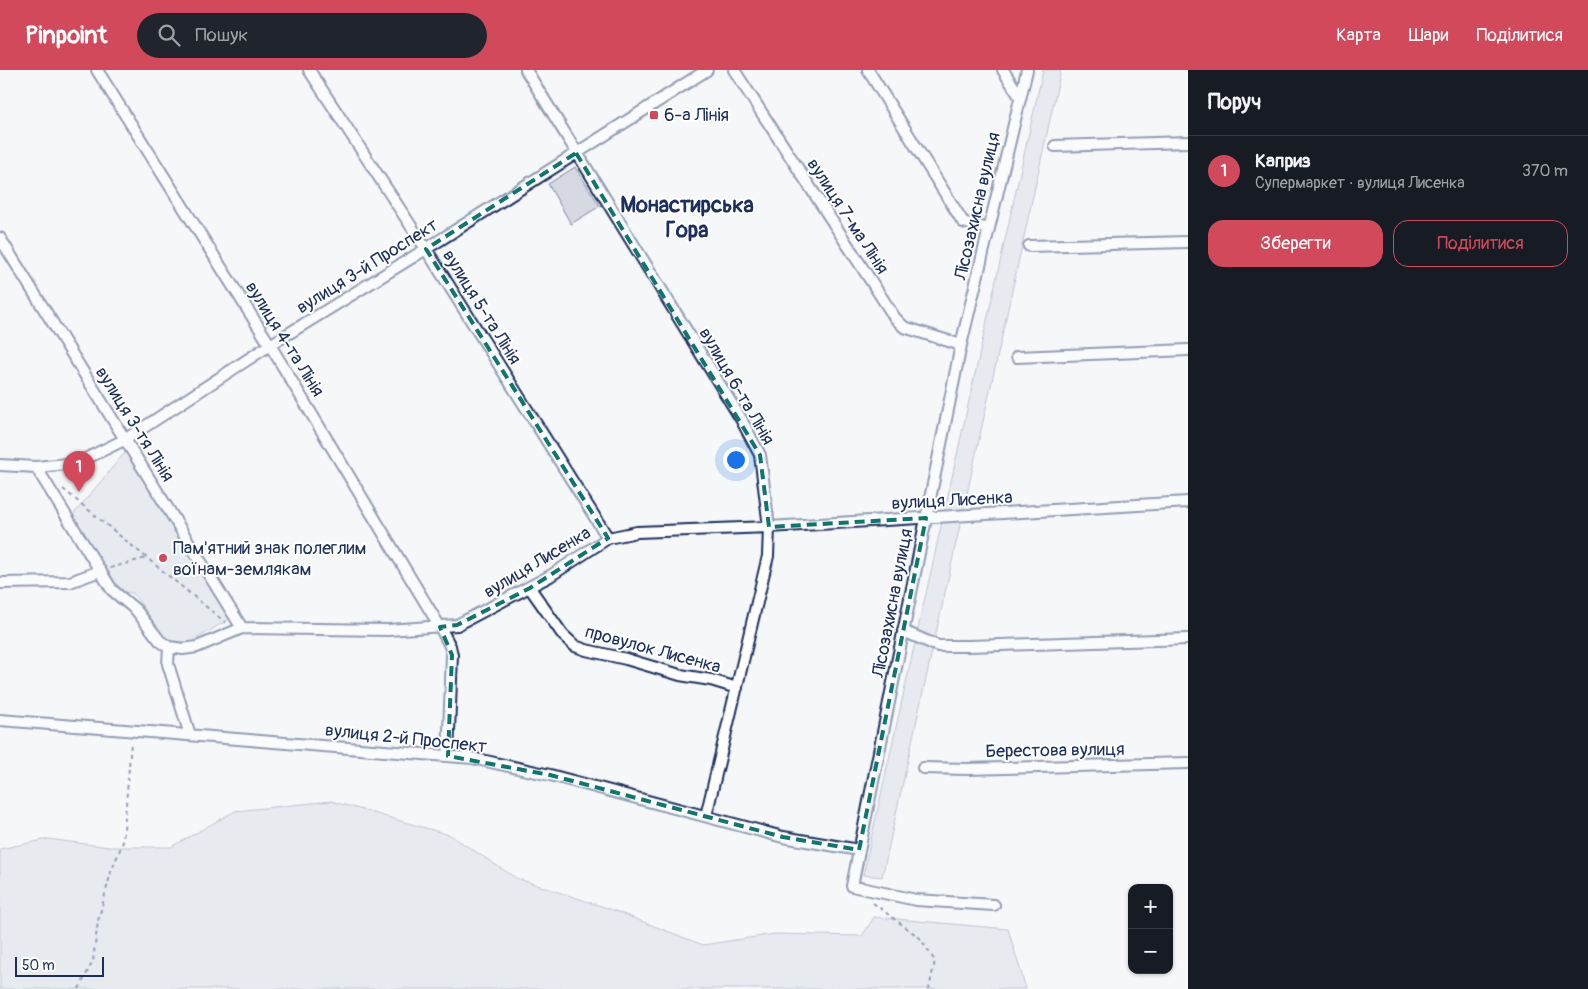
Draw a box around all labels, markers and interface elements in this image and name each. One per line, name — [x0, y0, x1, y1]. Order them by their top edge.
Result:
search box — [137, 13, 487, 58]
text: Pinpoint — [25, 21, 107, 50]
icon: search — [155, 21, 183, 49]
text: Пошук — [195, 23, 248, 47]
text: Карта — [1336, 24, 1381, 47]
text: Шари — [1409, 24, 1448, 47]
text: Поділитися — [1476, 24, 1563, 47]
text: Поруч — [1208, 89, 1261, 116]
place label: 6-а Лінія — [664, 104, 729, 127]
marker: 6-а Лінія — [648, 109, 660, 121]
street label: Лісозахисна вулиця — [949, 130, 1006, 283]
text: Каприз — [1255, 149, 1311, 173]
street label: вулиця 7-ма Лінія — [802, 154, 894, 279]
text: 1 — [1221, 161, 1227, 181]
text: 370 m — [1522, 161, 1568, 181]
text: Супермаркет · вулиця Лисенка — [1255, 173, 1465, 193]
district label: Монастирська Гора — [620, 191, 754, 244]
street label: вулиця 3-й Проспект — [292, 214, 442, 319]
button: Зберегти — [1208, 220, 1383, 267]
button: Поділитися — [1393, 220, 1568, 267]
street label: вулиця 5-та Лінія — [437, 246, 526, 369]
street label: вулиця 4-та Лінія — [240, 277, 329, 401]
street label: вулиця 6-та Лінія — [694, 323, 779, 449]
street label: вулиця 3-тя Лінія — [90, 362, 179, 486]
your location — [723, 447, 749, 473]
pin: 1 — [63, 451, 95, 492]
street label: вулиця Лисенка — [891, 486, 1013, 515]
street label: вулиця Лисенка — [479, 521, 595, 603]
street label: Лісозахисна вулиця — [867, 527, 918, 680]
place label: Пам'ятний знак полеглим воїнам-землякам — [173, 537, 366, 581]
marker: Пам'ятний знак полеглим воїнам-землякам — [157, 552, 169, 564]
street label: провулок Лисенка — [582, 620, 723, 679]
street label: вулиця 2-й Проспект — [324, 719, 488, 758]
street label: Берестова вулиця — [985, 738, 1125, 763]
map controls — [1128, 884, 1173, 974]
button: + — [1128, 884, 1173, 929]
button: − — [1128, 929, 1173, 974]
scale bar — [15, 954, 104, 977]
text: 50 m — [22, 957, 55, 974]

